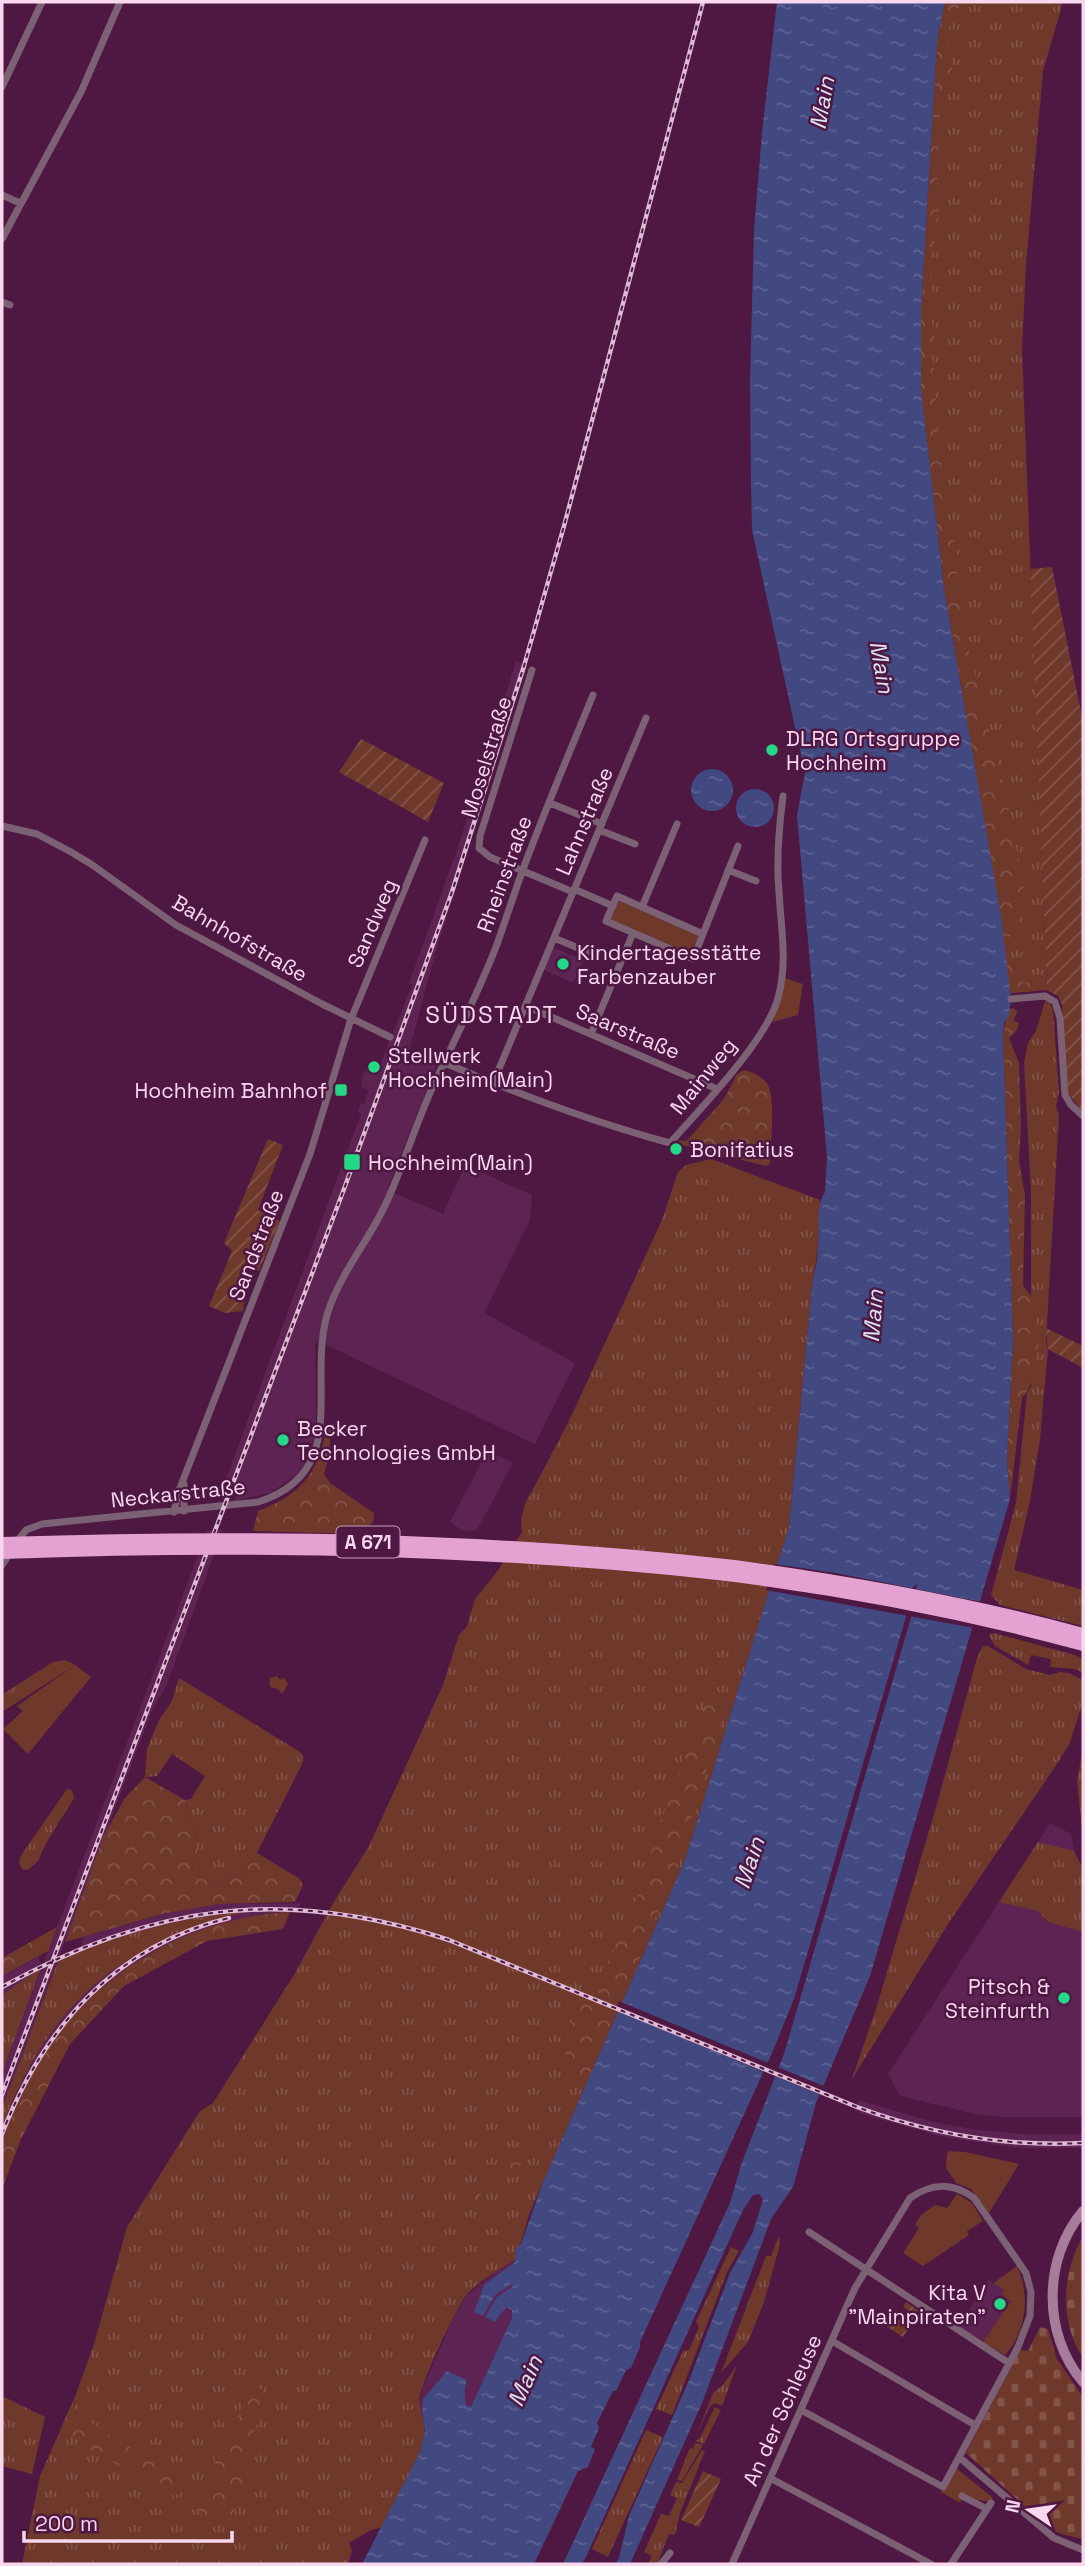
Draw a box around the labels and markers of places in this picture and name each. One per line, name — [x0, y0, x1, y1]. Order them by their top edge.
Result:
place label: DLRG Ortsgruppe Hochheim — [786, 725, 960, 776]
marker: DLRG Ortsgruppe Hochheim — [764, 742, 780, 758]
place label: Kindertagesstätte Farbenzauber — [577, 939, 761, 990]
marker: Kindertagesstätte Farbenzauber — [555, 956, 571, 972]
place label: Stellwerk Hochheim(Main) — [388, 1042, 553, 1093]
marker: Stellwerk Hochheim(Main) — [366, 1059, 382, 1075]
place label: Hochheim Bahnhof — [134, 1077, 327, 1104]
marker: Hochheim Bahnhof — [333, 1082, 349, 1098]
place label: Bonifatius — [690, 1136, 794, 1163]
marker: Bonifatius — [668, 1141, 684, 1157]
place label: Hochheim(Main) — [368, 1149, 533, 1176]
marker: Hochheim(Main) — [342, 1152, 362, 1172]
place label: Becker Technologies GmbH — [297, 1415, 496, 1466]
marker: Becker Technologies GmbH — [275, 1432, 291, 1448]
place label: Pitsch & Steinfurth — [945, 1973, 1050, 2024]
marker: Pitsch & Steinfurth — [1056, 1990, 1072, 2006]
place label: Kita V "Mainpiraten" — [848, 2279, 986, 2330]
marker: Kita V "Mainpiraten" — [992, 2296, 1008, 2312]

